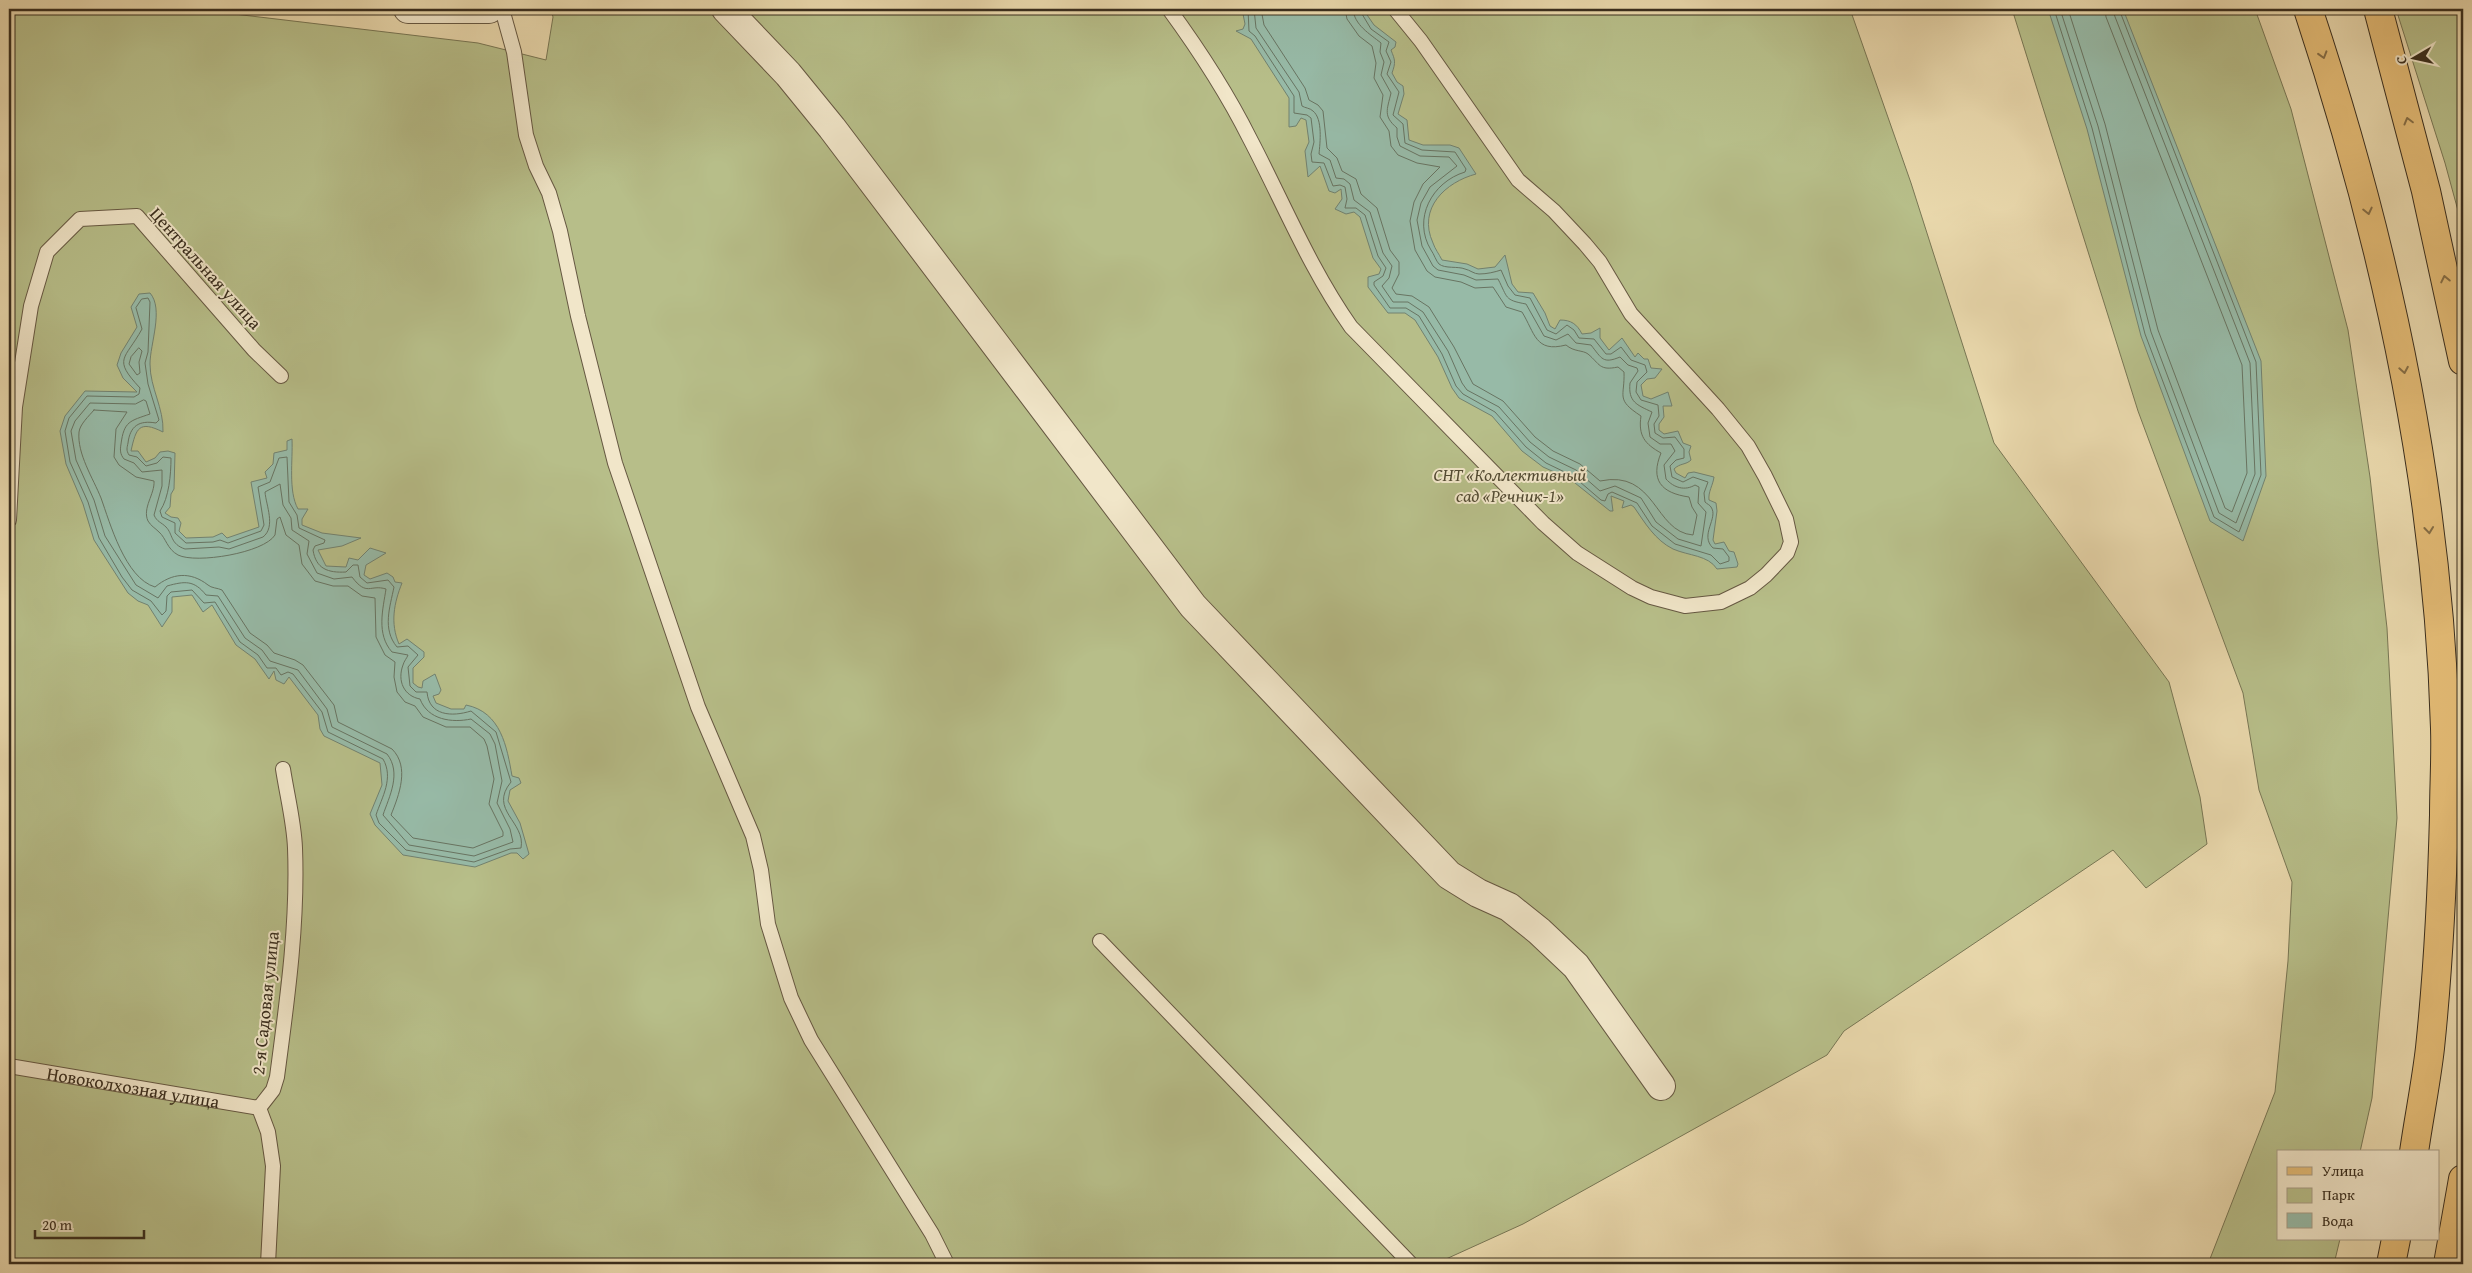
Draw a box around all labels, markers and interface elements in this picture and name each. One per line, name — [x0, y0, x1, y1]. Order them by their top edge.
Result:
north arrow — [2390, 32, 2440, 82]
one-way arrow — [2317, 51, 2327, 59]
text: С — [2391, 54, 2412, 66]
one-way arrow — [2403, 118, 2413, 126]
street label: Центральная улица — [144, 201, 269, 336]
one-way arrow — [2362, 207, 2373, 216]
one-way arrow — [2441, 275, 2451, 284]
one-way arrow — [2399, 365, 2409, 374]
park label: СНТ «Коллективный сад «Речник-1» — [1434, 461, 1586, 509]
one-way arrow — [2423, 526, 2434, 534]
street label: 2-я Садовая улица — [244, 929, 286, 1076]
street label: Новоколхозная улица — [45, 1059, 222, 1115]
legend — [2277, 1150, 2440, 1240]
text: Улица — [2322, 1160, 2365, 1181]
text: Парк — [2322, 1184, 2355, 1205]
scale bar — [35, 1208, 144, 1240]
text: Вода — [2322, 1210, 2354, 1231]
text: 20 m — [42, 1214, 73, 1235]

